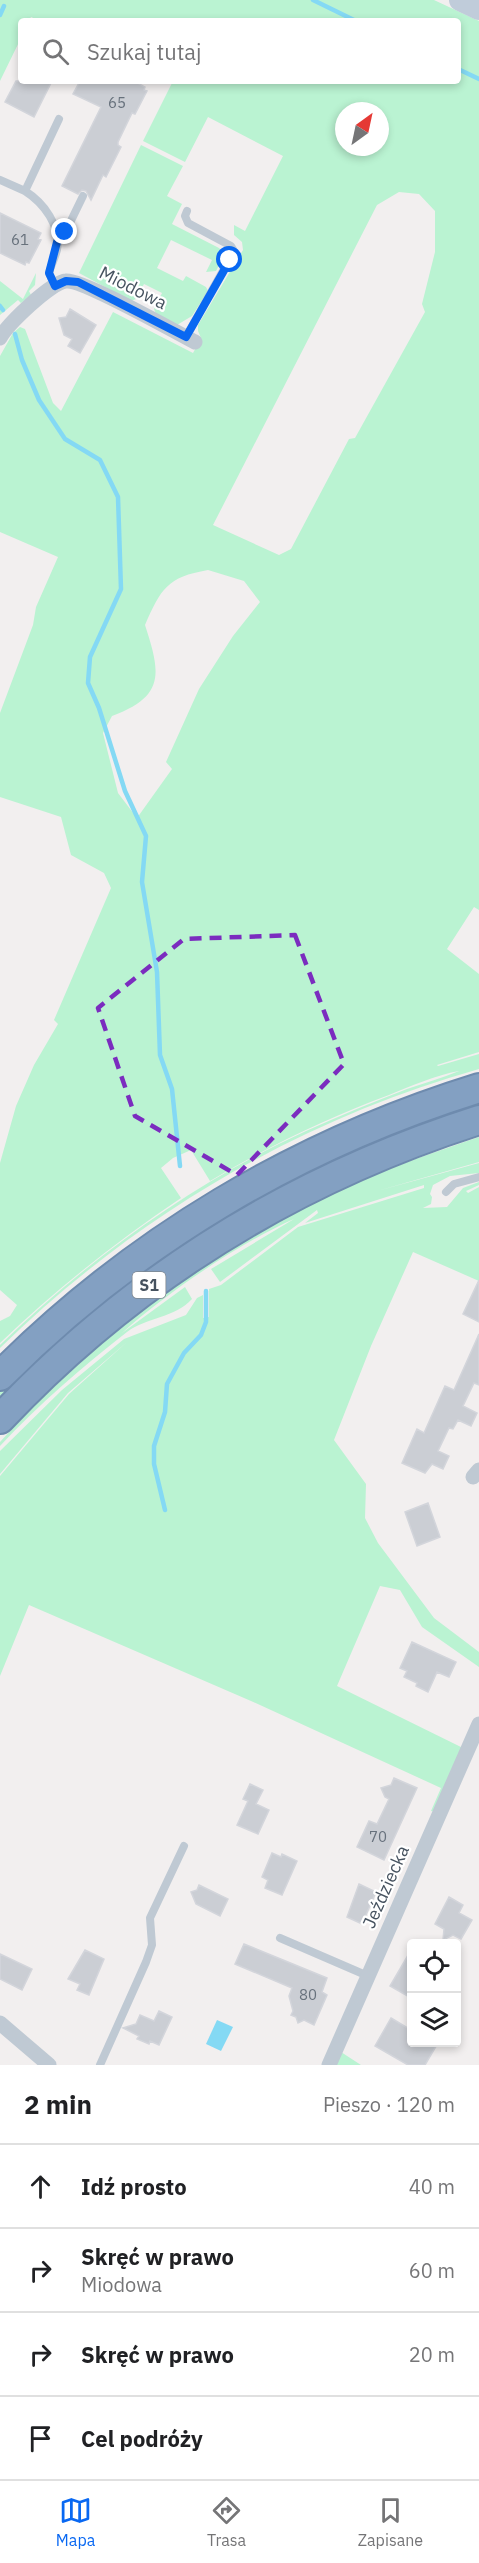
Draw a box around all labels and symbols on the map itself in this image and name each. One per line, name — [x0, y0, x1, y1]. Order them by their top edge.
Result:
house number: 65 — [108, 93, 126, 112]
north arrow — [335, 102, 389, 156]
route end — [51, 218, 77, 244]
house number: 61 — [11, 230, 29, 249]
route start — [216, 246, 242, 272]
street label: Miodowa — [96, 261, 171, 315]
road number: S1 — [132, 1272, 166, 1298]
house number: 70 — [369, 1827, 387, 1846]
street label: Jeździecka — [357, 1841, 414, 1932]
house number: 80 — [299, 1985, 317, 2004]

